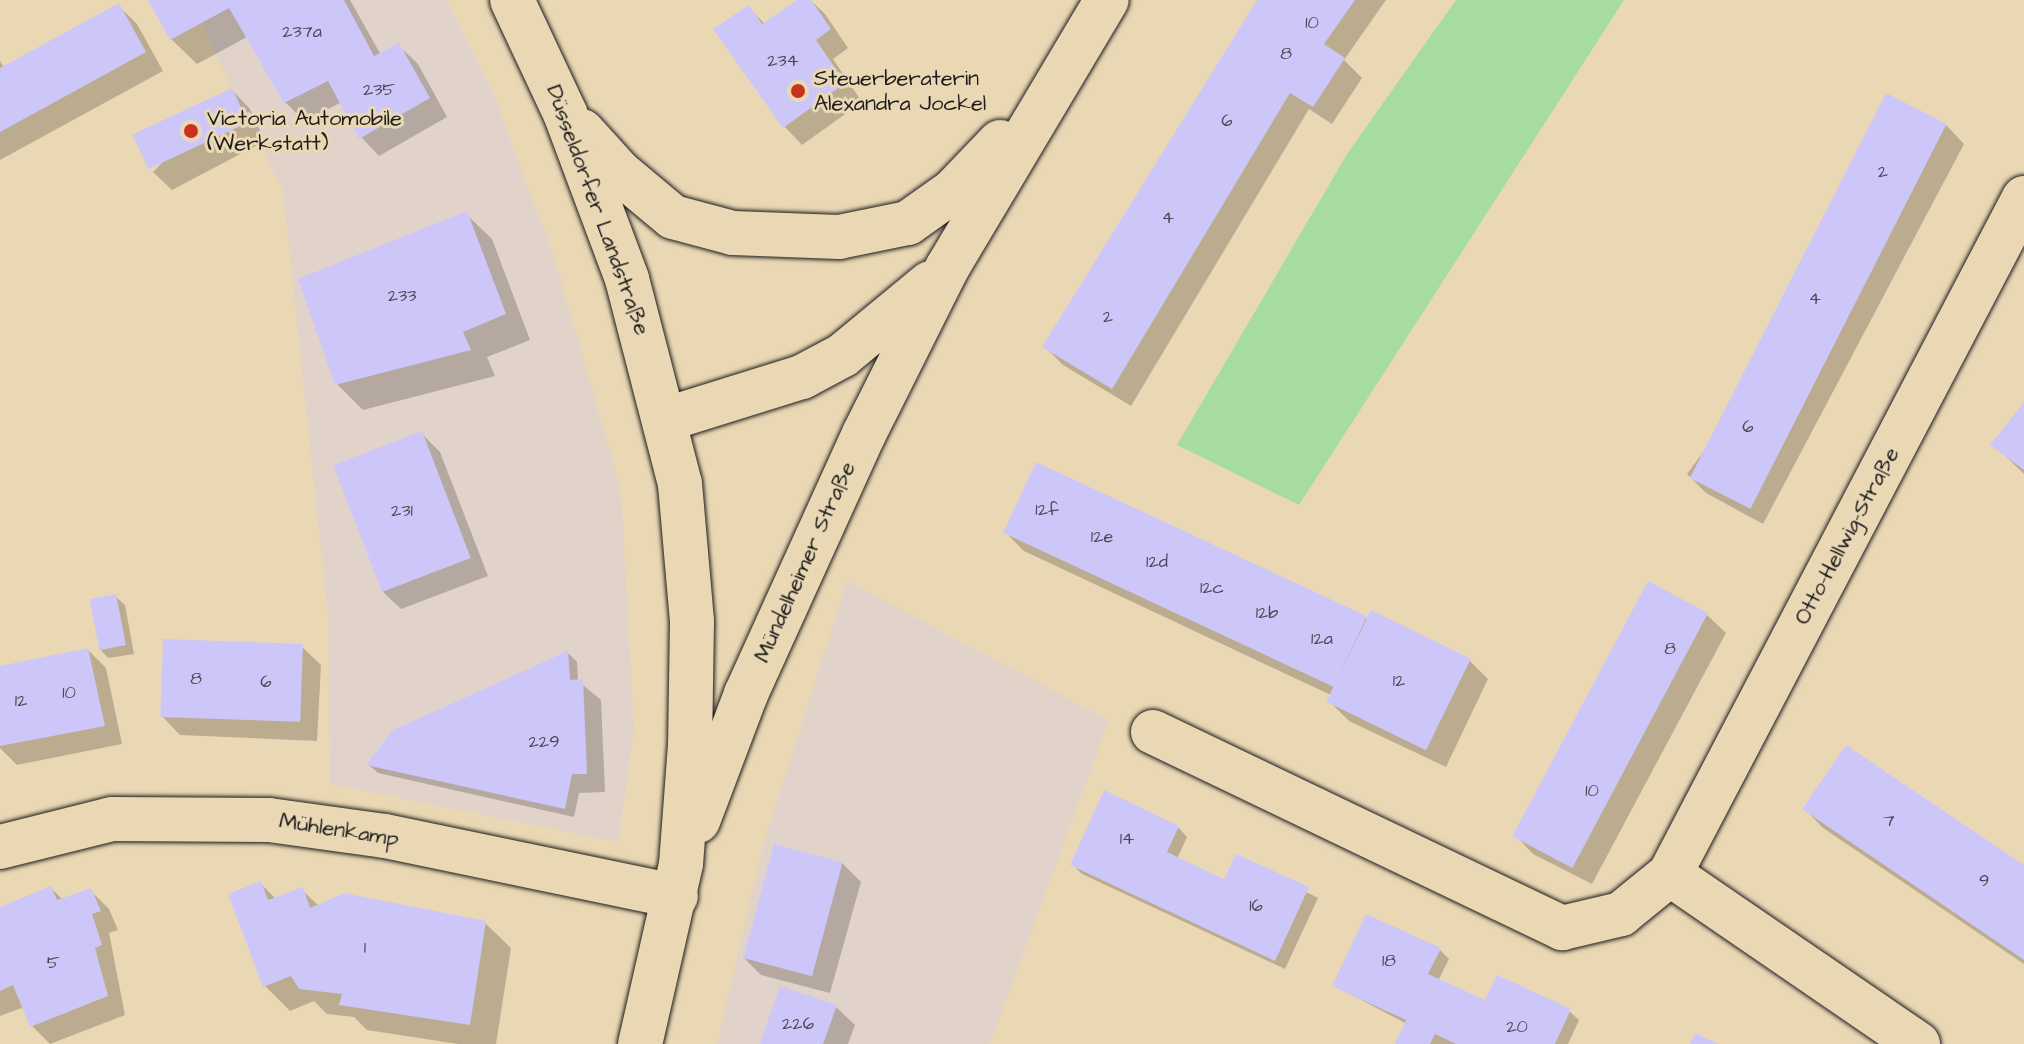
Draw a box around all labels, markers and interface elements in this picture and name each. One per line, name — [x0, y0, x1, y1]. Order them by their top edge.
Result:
house number: 10 — [1305, 12, 1319, 34]
house number: 237a — [282, 21, 322, 43]
house number: 8 — [1280, 43, 1292, 65]
house number: 234 — [767, 50, 799, 72]
place label: Steuerberaterin Alexandra Jockel — [814, 65, 986, 116]
house number: 235 — [363, 79, 395, 101]
street label: Düsseldorfer Landstraße — [540, 81, 656, 339]
marker: Steuerberaterin Alexandra Jockel — [789, 82, 807, 100]
place label: Victoria Automobile (Werkstatt) — [207, 105, 402, 156]
house number: 6 — [1221, 110, 1233, 132]
marker: Victoria Automobile (Werkstatt) — [182, 122, 200, 140]
house number: 2 — [1878, 161, 1888, 183]
house number: 4 — [1162, 207, 1174, 229]
house number: 233 — [388, 285, 416, 307]
house number: 4 — [1809, 288, 1821, 310]
house number: 2 — [1103, 306, 1113, 328]
house number: 6 — [1742, 416, 1754, 438]
street label: Otto-Hellwig-Straße — [1789, 443, 1905, 629]
street label: Mündelheimer Straße — [749, 458, 861, 666]
house number: 12f — [1035, 499, 1059, 521]
house number: 231 — [391, 500, 413, 522]
house number: 12e — [1091, 526, 1113, 548]
house number: 12d — [1146, 551, 1168, 573]
house number: 12c — [1200, 577, 1224, 599]
house number: 12b — [1256, 602, 1278, 624]
house number: 12a — [1311, 628, 1333, 650]
house number: 8 — [1664, 638, 1676, 660]
house number: 8 — [190, 668, 202, 690]
house number: 12 — [1393, 670, 1405, 692]
house number: 6 — [260, 671, 272, 693]
house number: 10 — [62, 682, 76, 704]
house number: 12 — [15, 690, 27, 712]
house number: 229 — [529, 731, 559, 753]
house number: 10 — [1585, 780, 1599, 802]
street label: Mühlenkamp — [277, 808, 401, 852]
house number: 7 — [1883, 810, 1895, 832]
house number: 14 — [1120, 828, 1134, 850]
house number: 9 — [1979, 870, 1989, 892]
house number: 16 — [1249, 895, 1263, 917]
house number: 1 — [364, 937, 366, 959]
house number: 18 — [1382, 950, 1396, 972]
house number: 5 — [47, 952, 59, 974]
house number: 226 — [782, 1013, 814, 1035]
house number: 20 — [1506, 1016, 1528, 1038]

